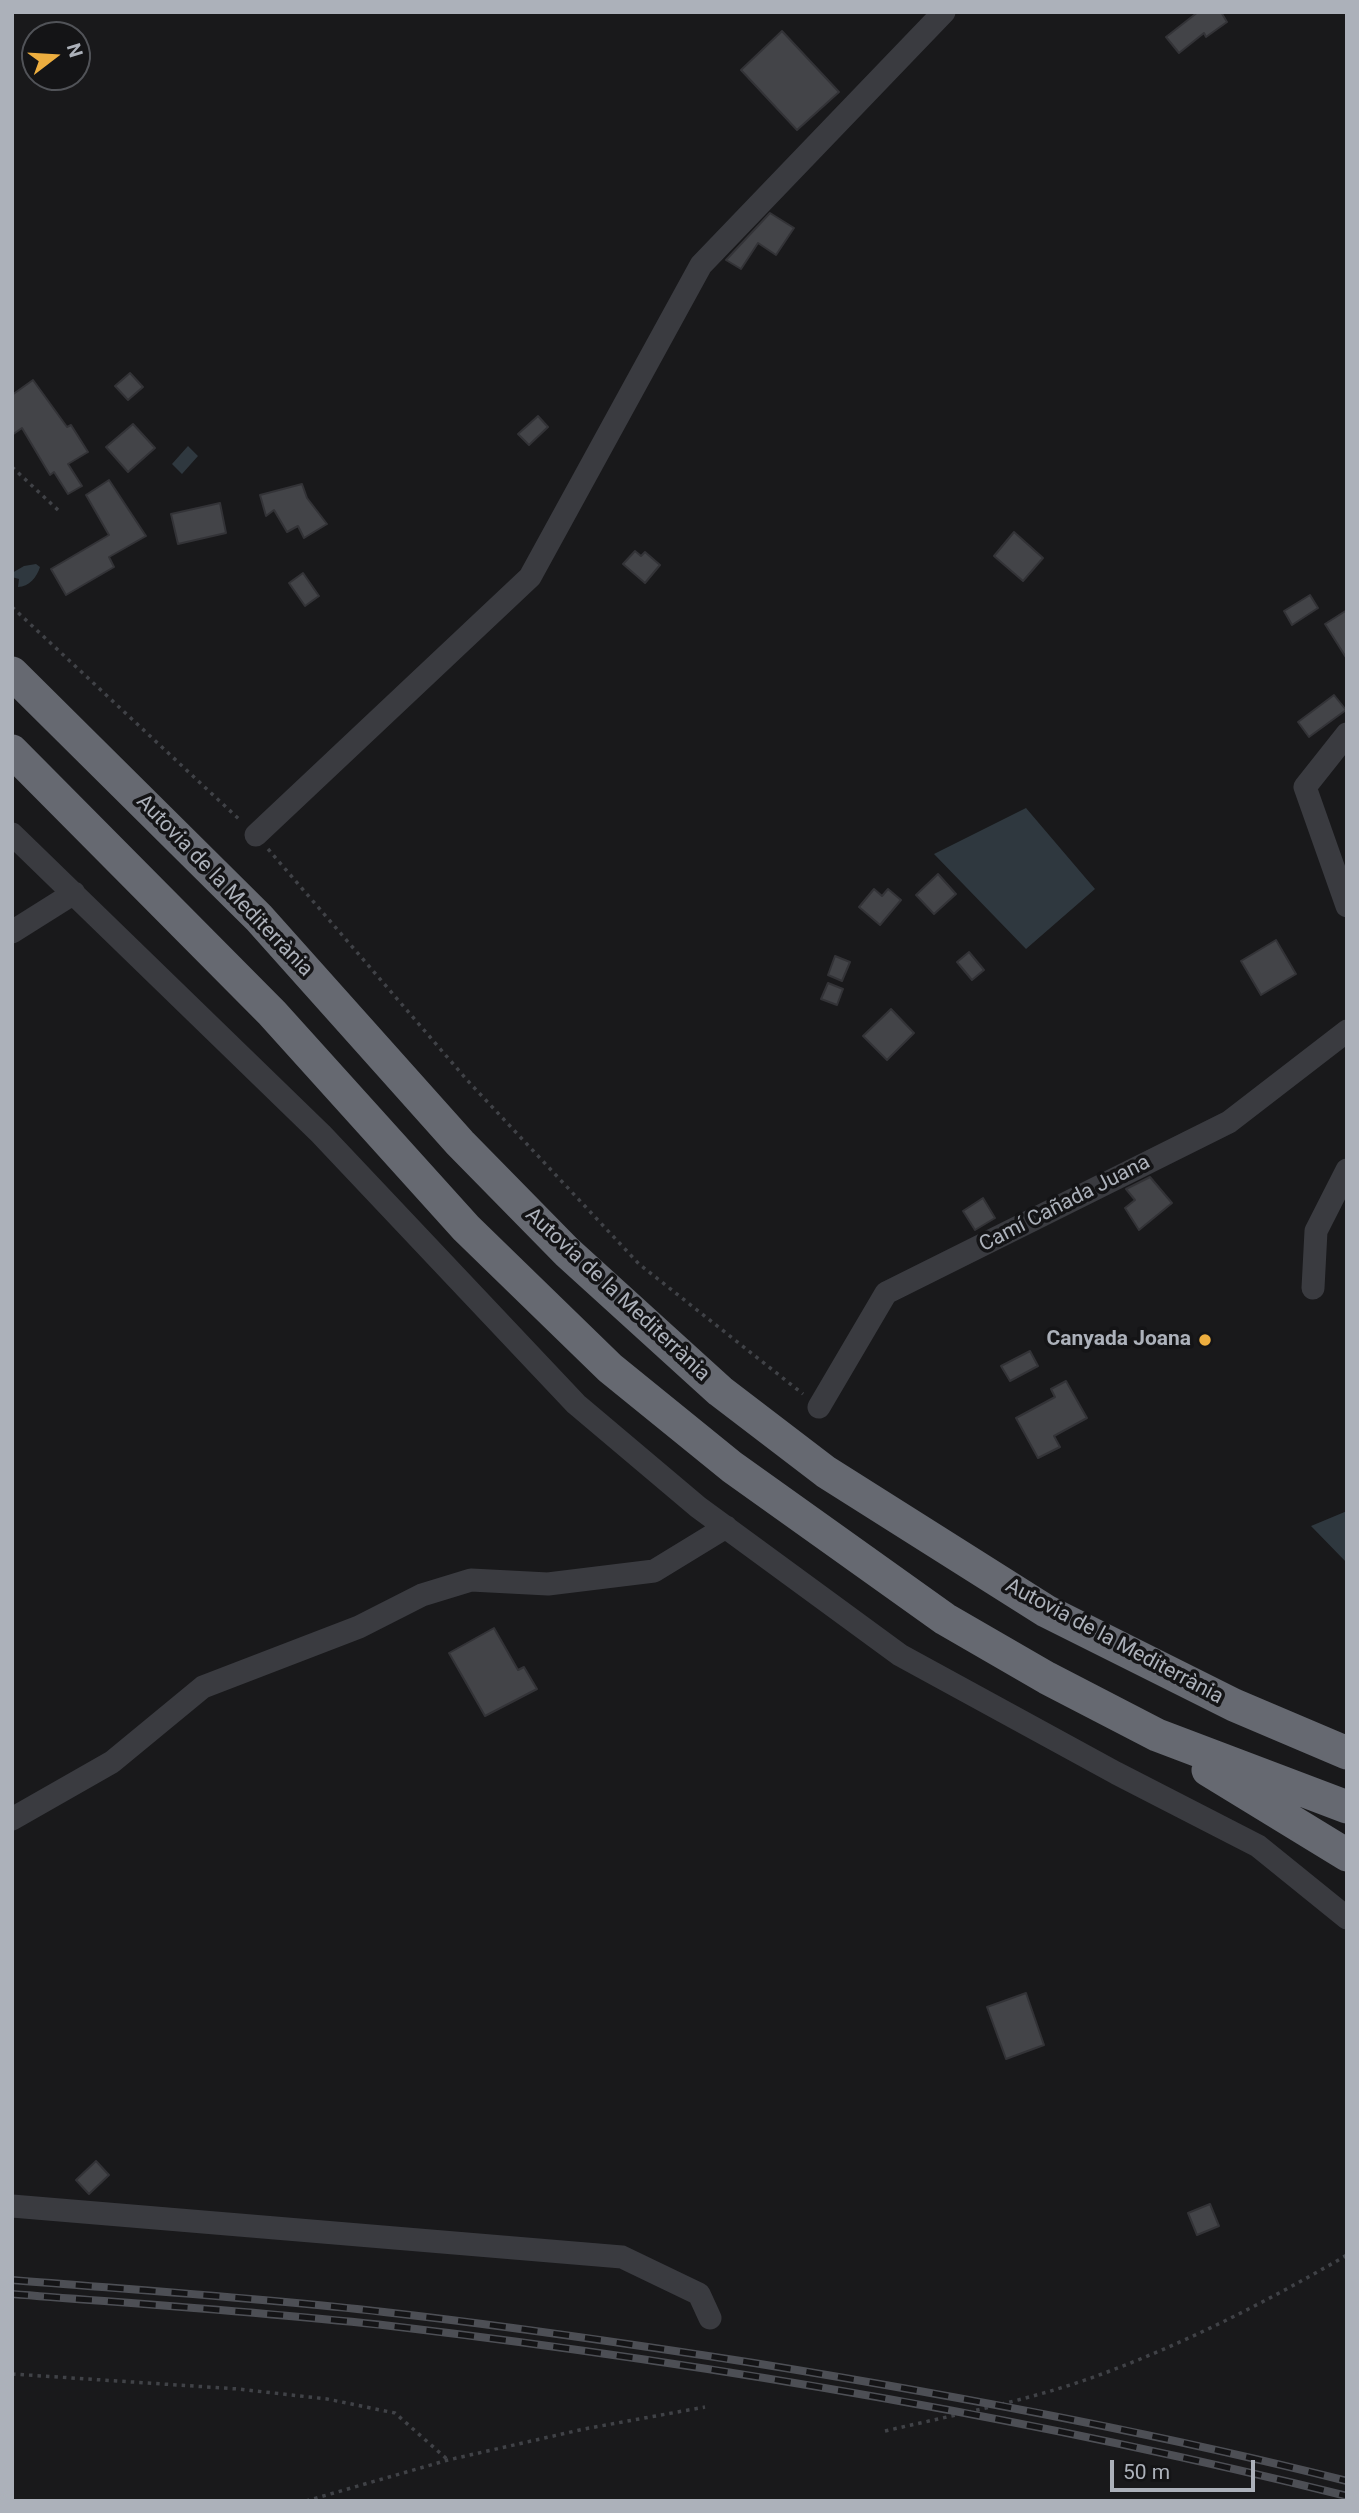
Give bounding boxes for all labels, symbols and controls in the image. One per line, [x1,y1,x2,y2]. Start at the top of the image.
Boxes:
north arrow [21,21,91,91]
text: N [62,41,88,60]
street label: Autovia de la Mediterrània [130,790,318,982]
street label: Camí Cañada Juana [975,1150,1155,1258]
street label: Autovia de la Mediterrània [519,1203,715,1387]
place label: Canyada Joana [1046,1327,1191,1353]
marker: Canyada Joana [1197,1332,1213,1348]
street label: Autovia de la Mediterrània [1001,1574,1227,1710]
scale bar [1114,2446,1259,2490]
text: 50 m [1123,2460,1170,2484]

